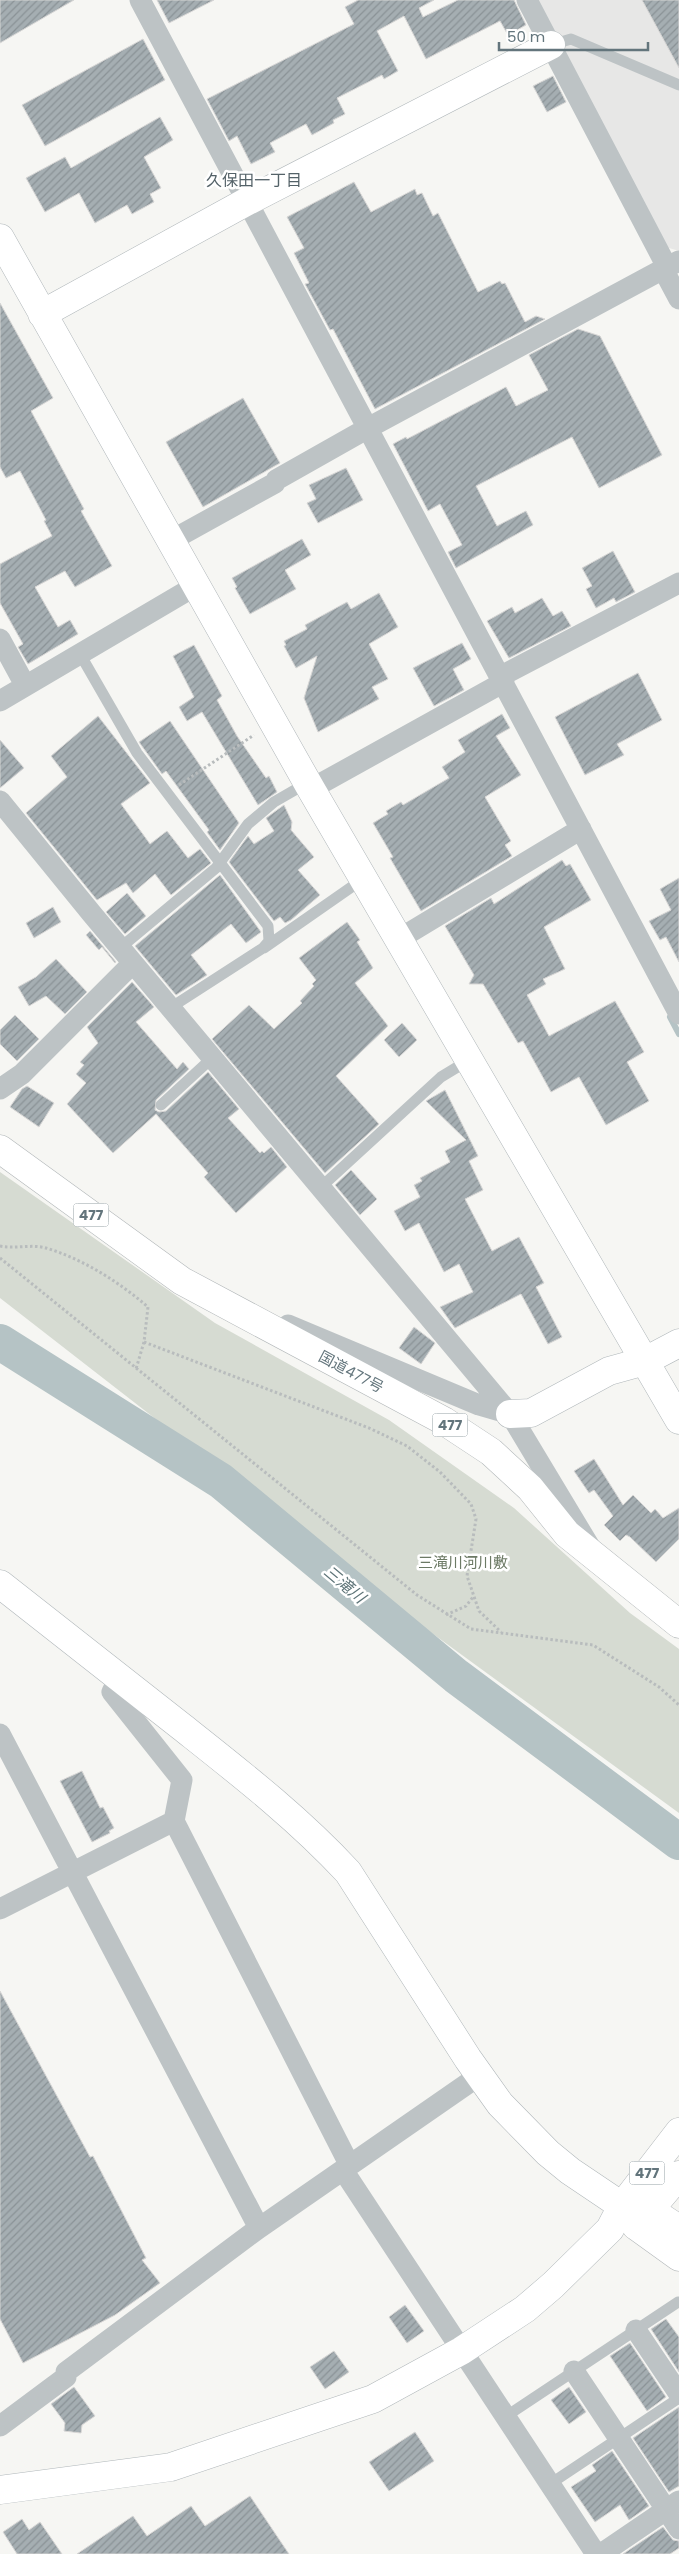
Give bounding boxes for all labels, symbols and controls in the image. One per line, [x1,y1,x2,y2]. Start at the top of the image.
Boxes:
scale bar [499,20,648,52]
text: 50 m [507,26,545,47]
district label: 久保田一丁目 [206,169,302,192]
road number: 477 [74,1204,108,1226]
street label: 国道477号 [315,1346,387,1397]
road number: 477 [432,1414,468,1436]
park label: 三滝川河川敷 [418,1552,508,1573]
water label: 三滝川 [319,1560,372,1610]
road number: 477 [630,2162,664,2184]

